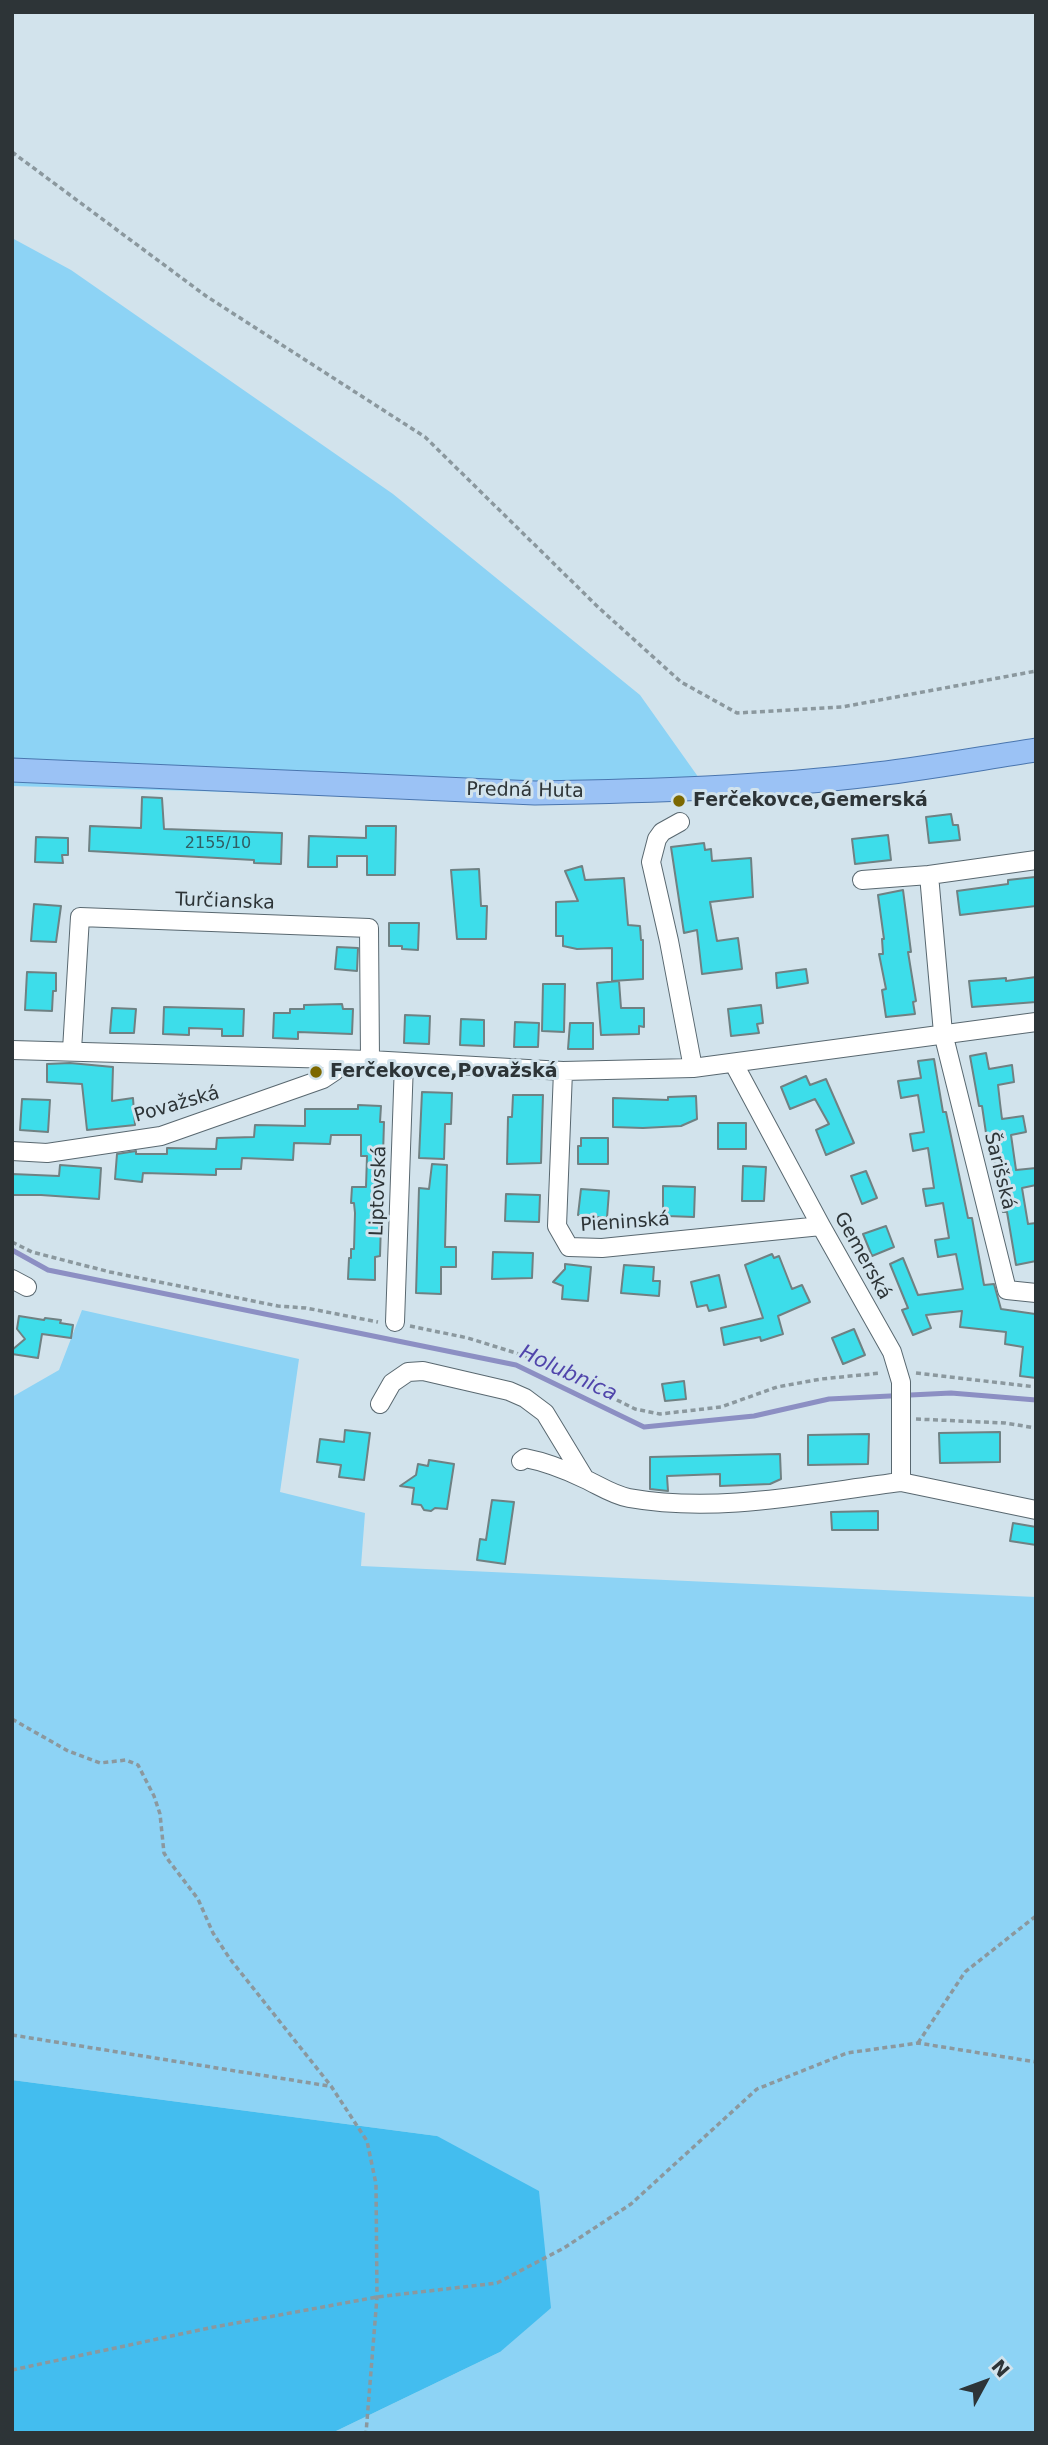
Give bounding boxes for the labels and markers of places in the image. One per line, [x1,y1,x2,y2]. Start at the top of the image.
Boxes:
place label: Ferčekovce,Gemerská [693,790,928,812]
marker: Ferčekovce,Gemerská [671,793,687,809]
place label: Ferčekovce,Považská [330,1061,558,1083]
marker: Ferčekovce,Považská [308,1064,324,1080]

